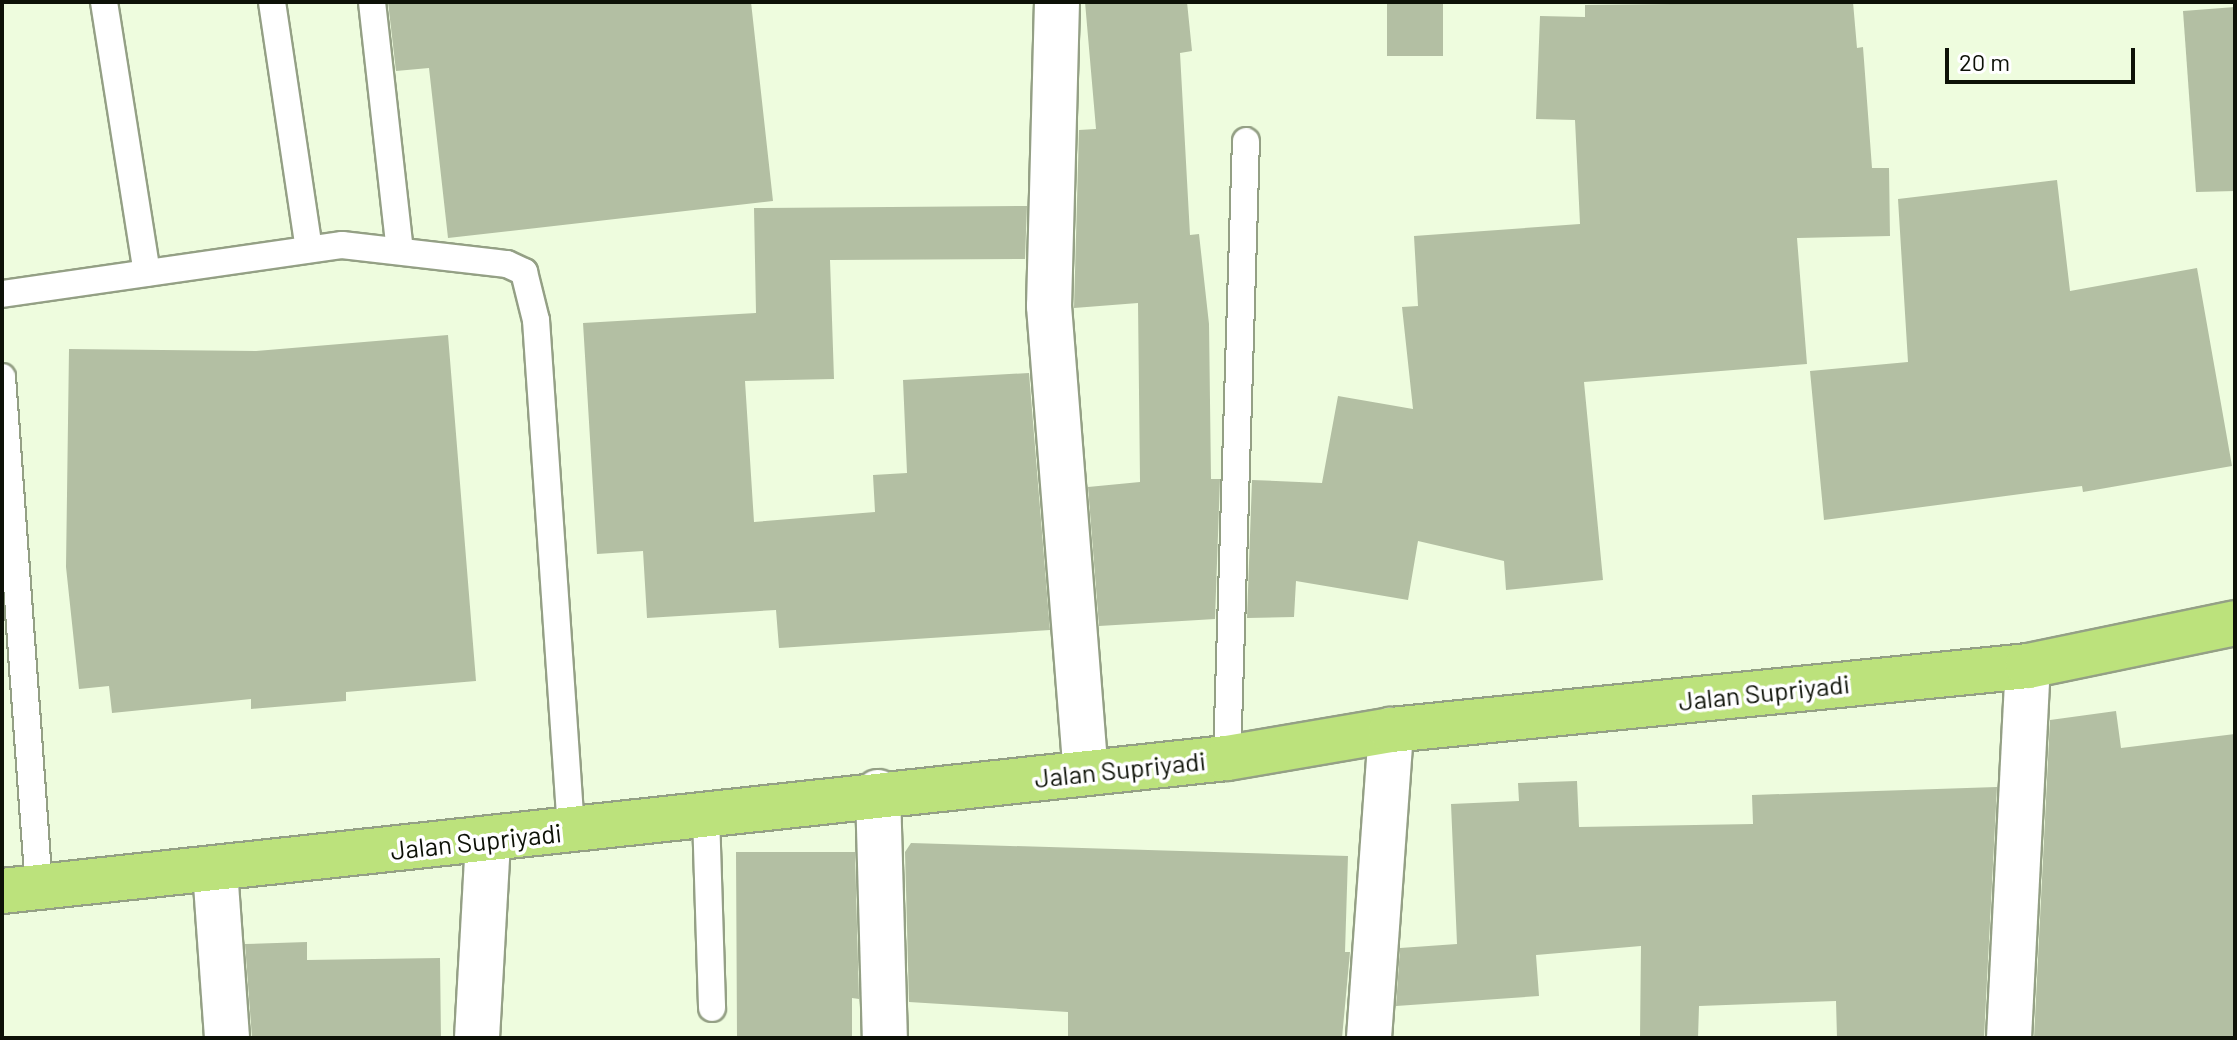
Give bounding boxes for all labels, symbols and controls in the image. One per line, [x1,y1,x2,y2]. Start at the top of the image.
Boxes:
scale bar [1949,32,2139,82]
text: 20 m [1959,47,2010,76]
street label: Jalan Supriyadi [1677,667,1851,717]
street label: Jalan Supriyadi [1033,744,1207,794]
street label: Jalan Supriyadi [389,816,563,866]

